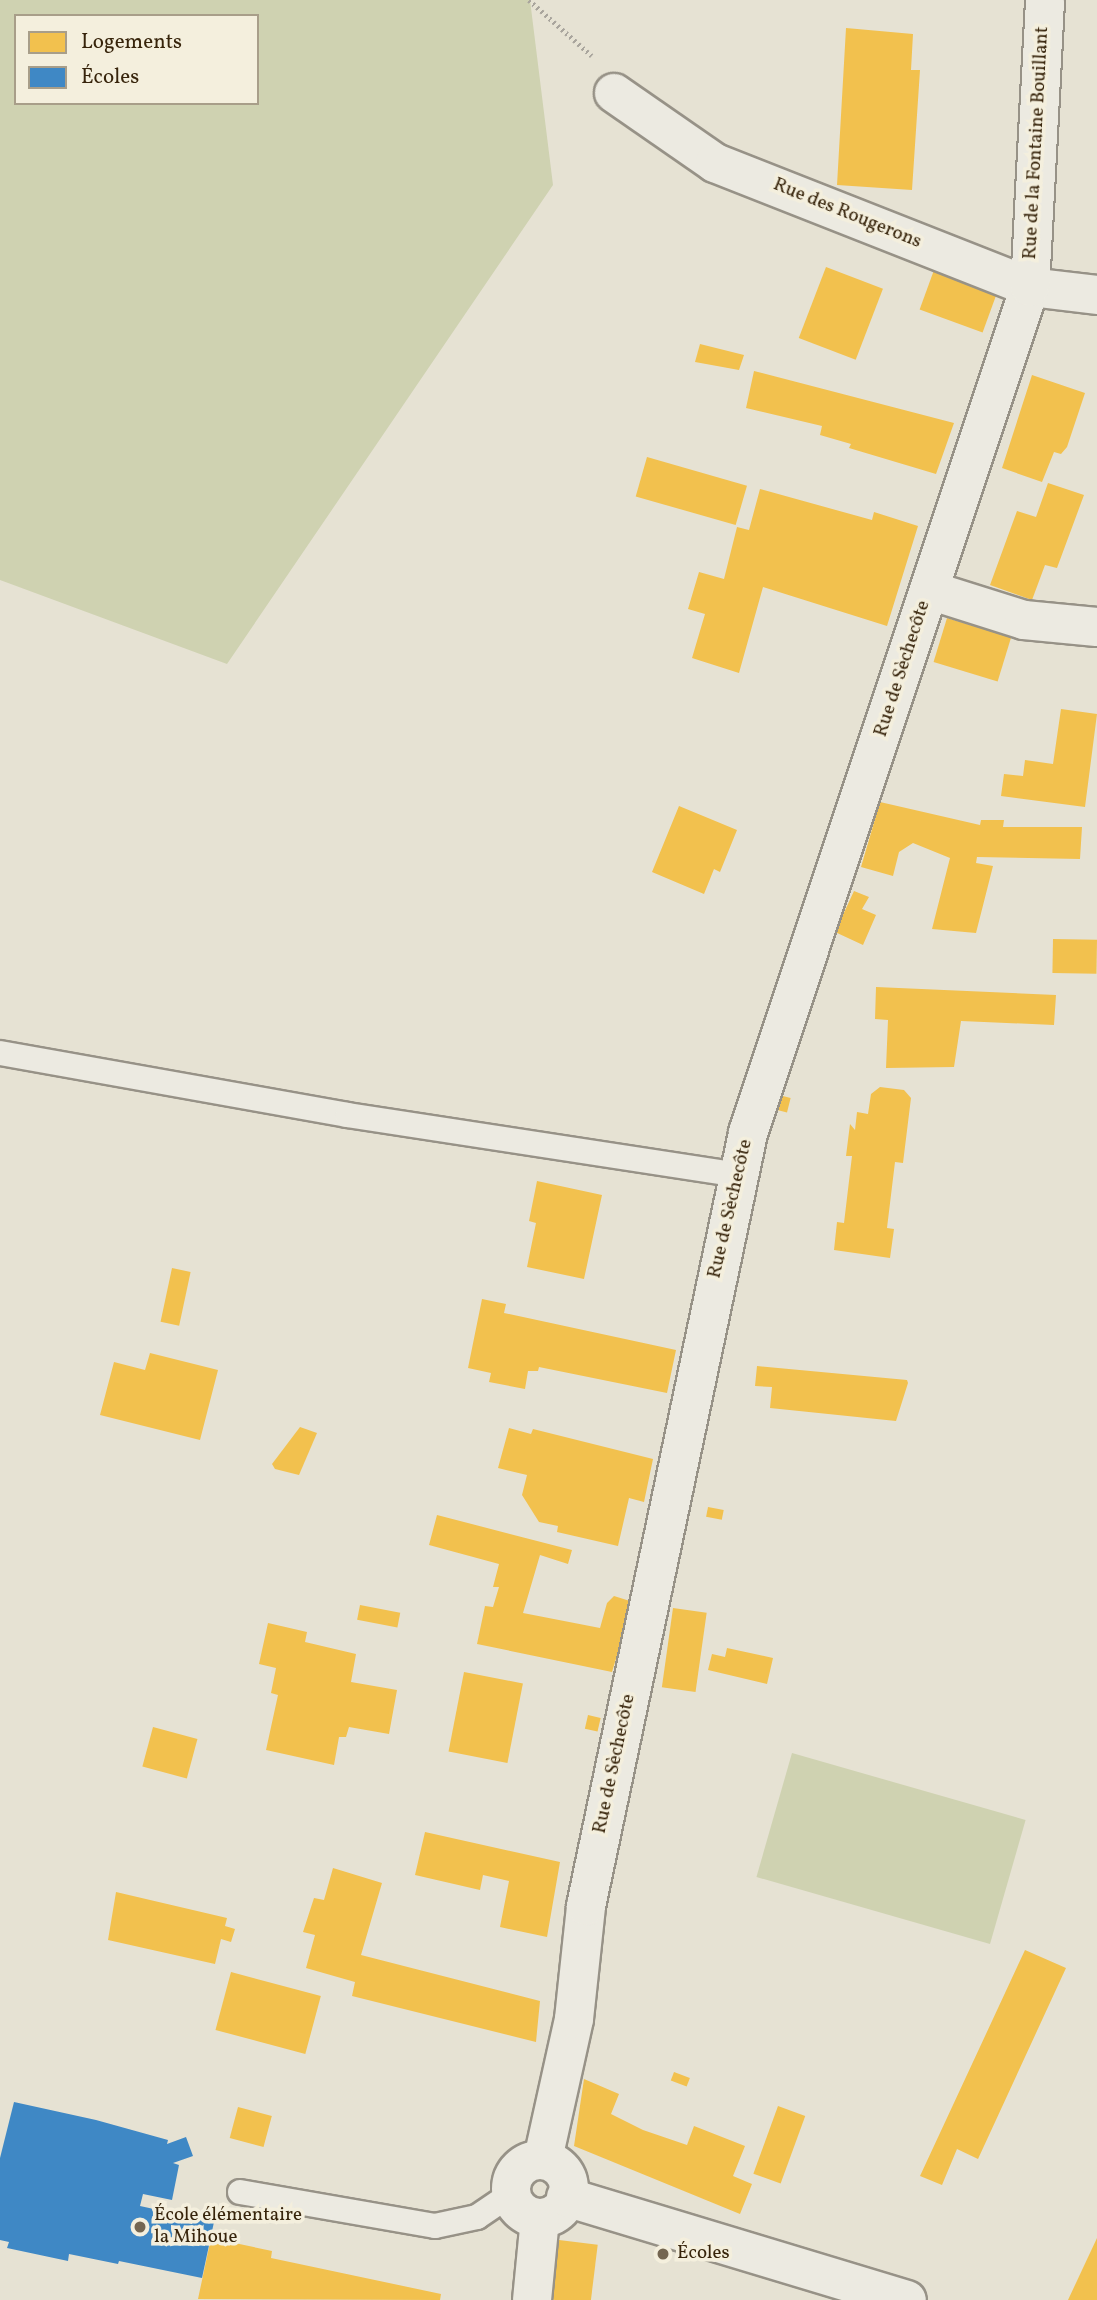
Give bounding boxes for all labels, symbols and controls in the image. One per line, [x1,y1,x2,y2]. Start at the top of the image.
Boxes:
legend [14,14,259,105]
street label: Rue de la Fontaine Bouillant [1020,26,1054,260]
text: Logements [81,28,182,57]
text: Écoles [81,63,139,92]
street label: Rue des Rougerons [770,174,924,254]
street label: Rue de Sèchecôte [870,598,936,740]
street label: Rue de Sèchecôte [704,1137,758,1281]
street label: Rue de Sèchecôte [589,1692,641,1836]
place label: École élémentaire la Mihoue [154,2205,302,2249]
marker: École élémentaire la Mihoue [132,2219,148,2235]
place label: Écoles [677,2243,730,2265]
marker: Écoles [655,2246,671,2262]

